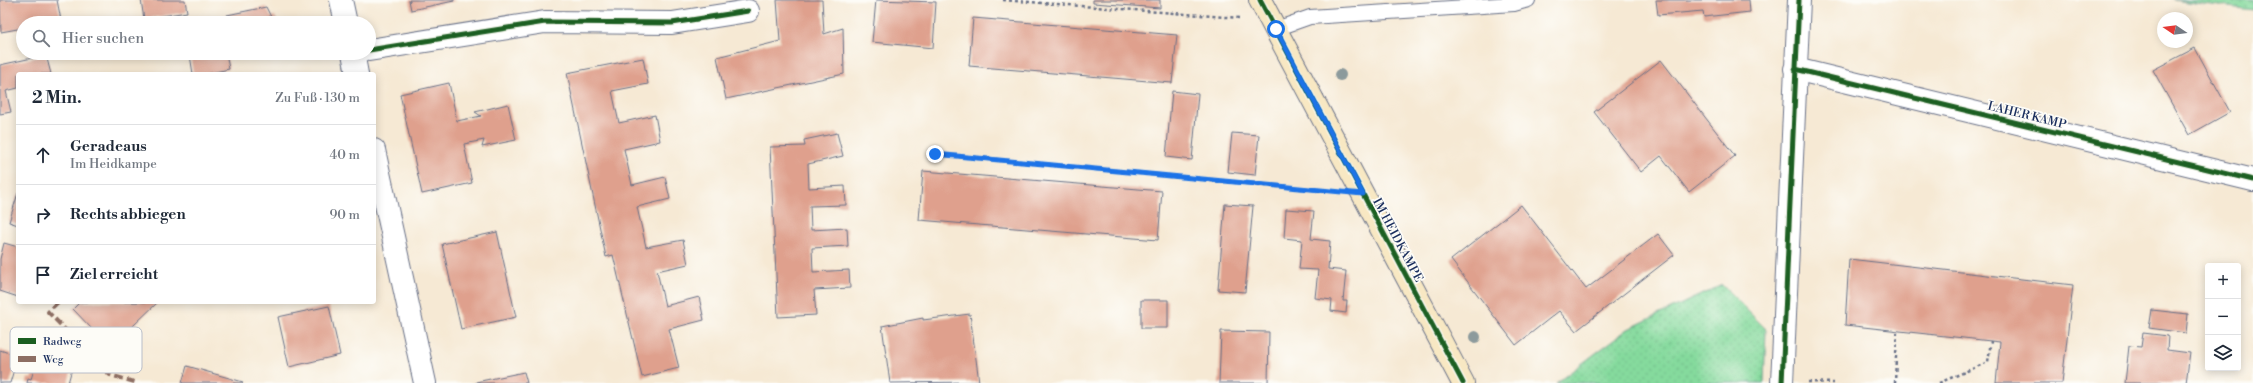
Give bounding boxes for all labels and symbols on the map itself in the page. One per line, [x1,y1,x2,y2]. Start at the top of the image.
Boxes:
north arrow [2157,12,2193,48]
route start [1267,20,1285,38]
street label: LAHER KAMP [1986,98,2068,133]
route end [926,145,944,163]
street label: IM HEIDKAMPE [1369,196,1426,285]
legend [10,327,142,373]
text: Radweg [43,335,82,349]
text: Weg [42,353,64,367]

